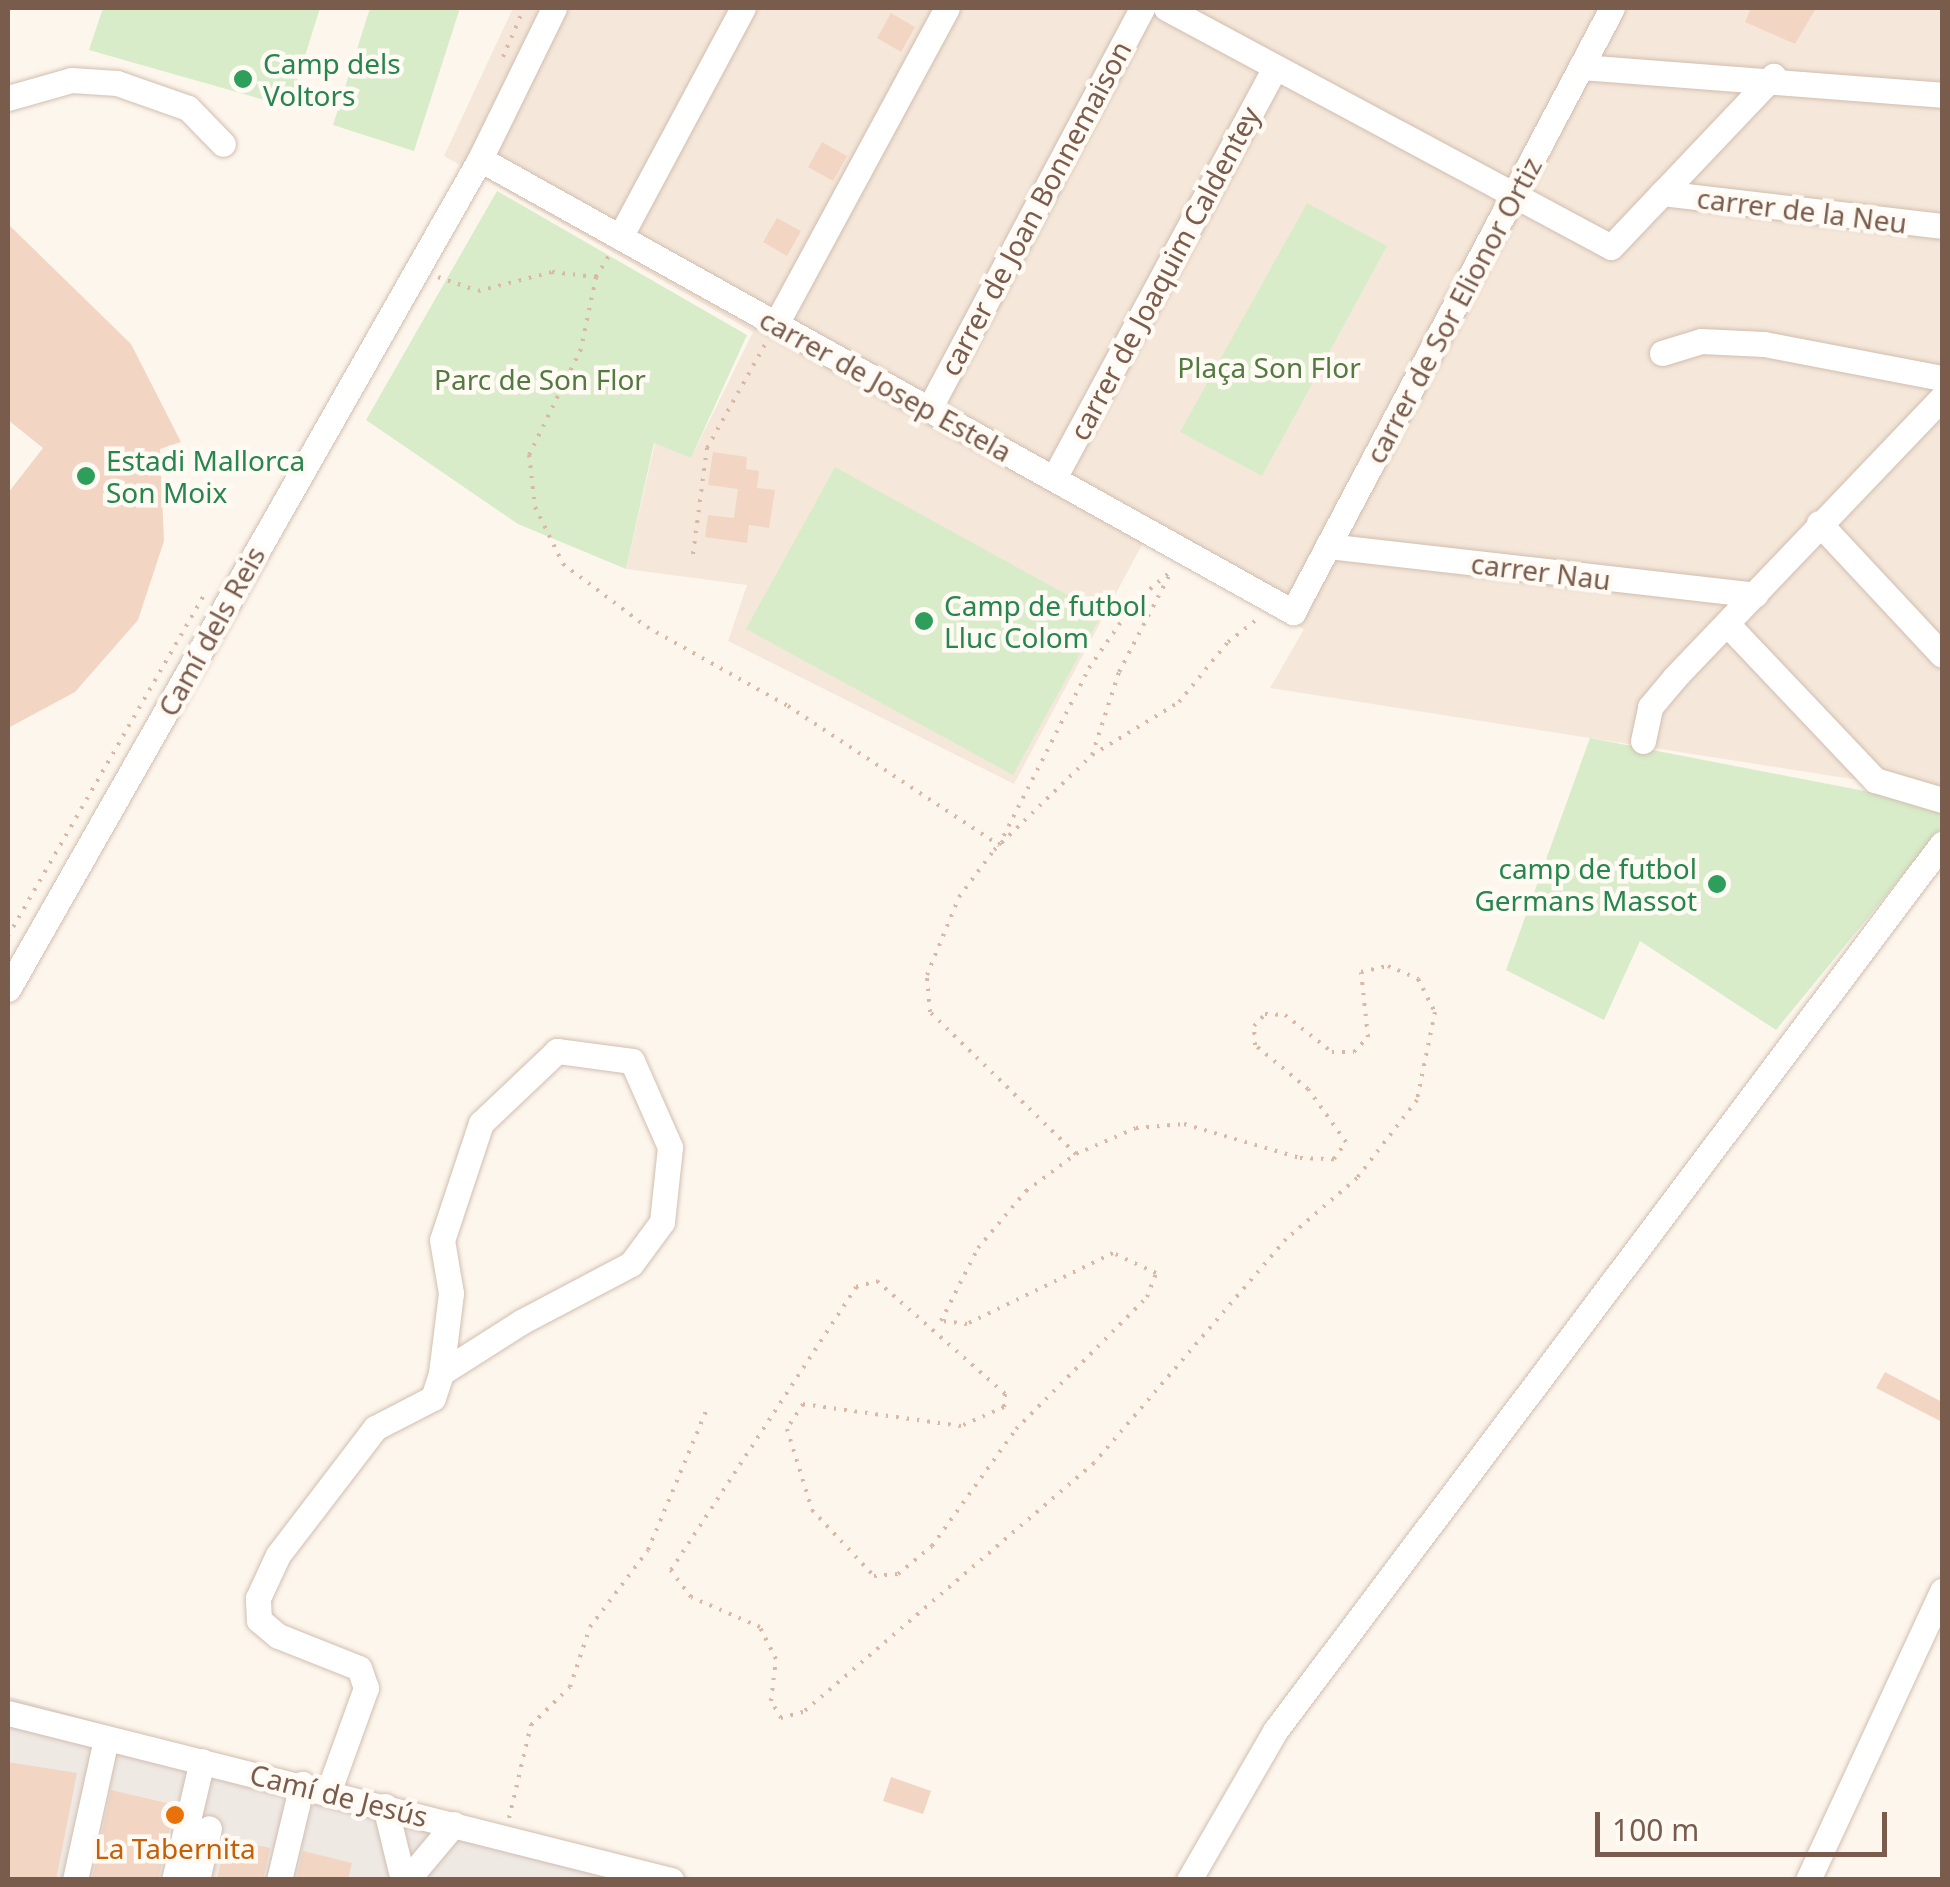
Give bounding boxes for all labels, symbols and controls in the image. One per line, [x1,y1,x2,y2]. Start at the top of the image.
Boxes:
street label: carrer de Joan Bonnemaison [932,35,1138,381]
place label: Camp dels Voltors [263,46,401,112]
marker: Camp dels Voltors [232,68,254,90]
street label: carrer de Joaquim Caldentey [1062,101,1266,445]
street label: carrer de Sor Elionor Ortiz [1358,151,1548,469]
street label: carrer de la Neu [1695,180,1909,240]
street label: carrer de Josep Estela [754,302,1018,468]
park label: Plaça Son Flor [1177,350,1361,384]
park label: Parc de Son Flor [434,362,646,396]
place label: Estadi Mallorca Son Moix [106,443,305,509]
marker: Estadi Mallorca Son Moix [75,465,97,487]
street label: Camí dels Reis [151,540,271,722]
street label: carrer Nau [1469,546,1613,596]
place label: Camp de futbol Lluc Colom [944,588,1147,654]
marker: Camp de futbol Lluc Colom [913,610,935,632]
place label: camp de futbol Germans Massot [1474,851,1697,917]
marker: camp de futbol Germans Massot [1706,873,1728,895]
street label: Camí de Jesús [247,1757,431,1833]
scale bar [1600,1792,1892,1854]
marker: La Tabernita [164,1804,186,1826]
text: 100 m [1612,1809,1699,1850]
place label: La Tabernita [94,1831,256,1865]

